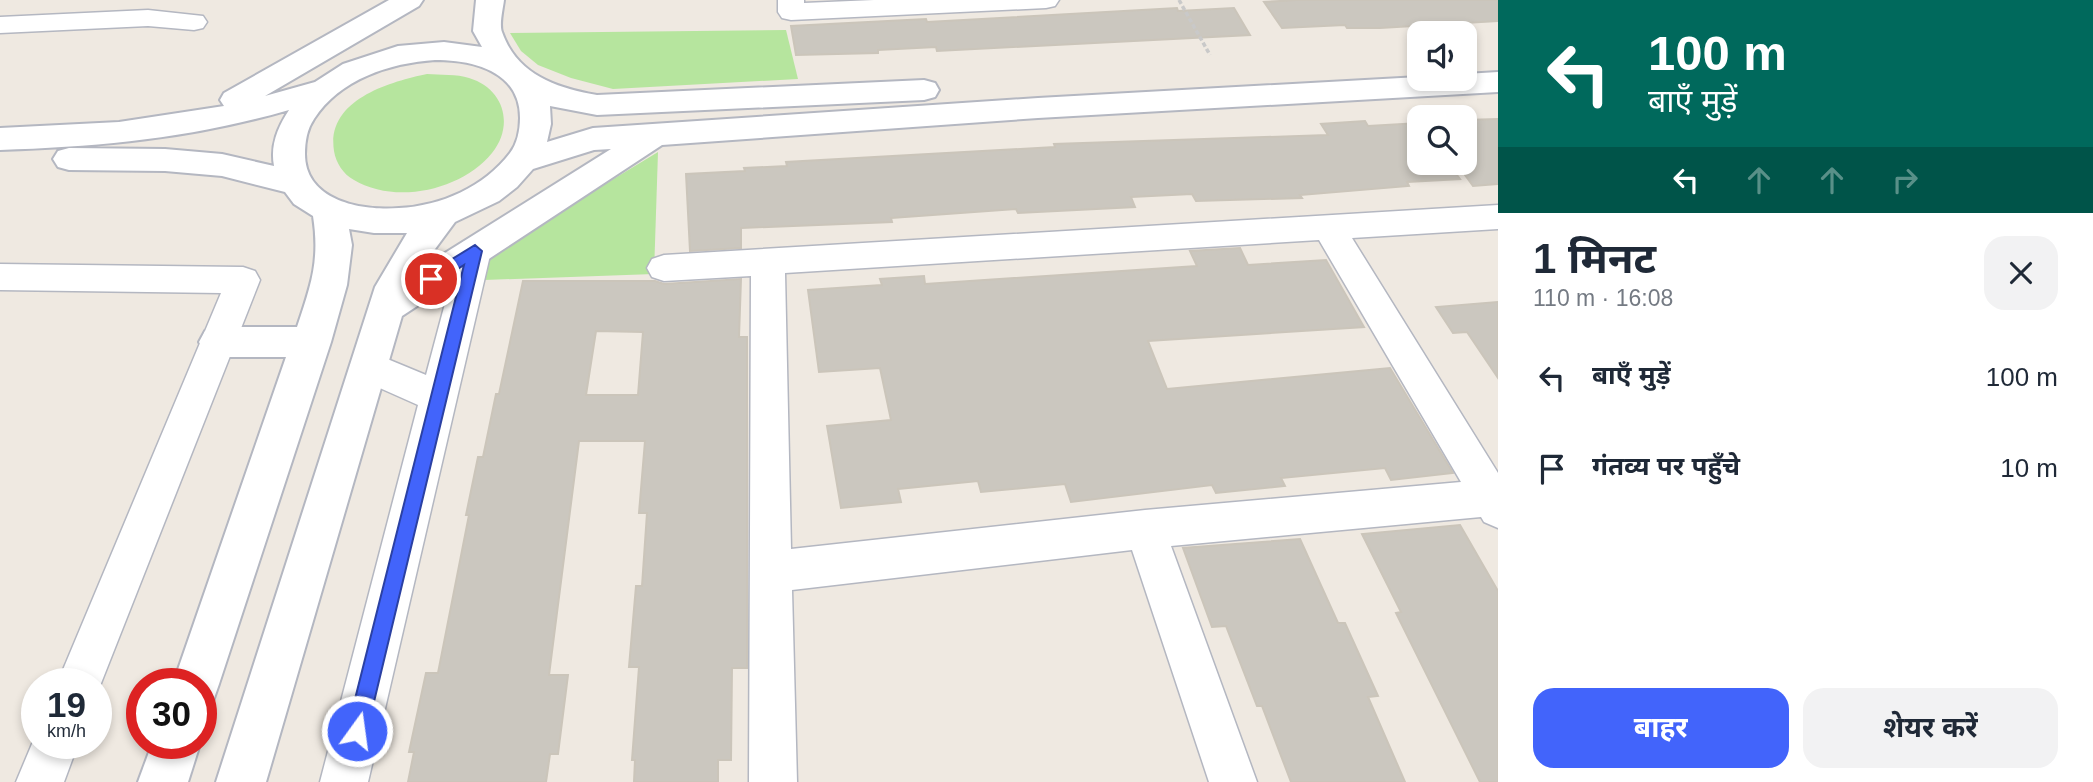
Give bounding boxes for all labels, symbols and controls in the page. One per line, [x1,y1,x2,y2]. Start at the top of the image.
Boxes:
map controls [1407,21,1477,175]
button: sound [1407,21,1477,91]
text: 100 m [1648,26,1787,80]
icon: left [1533,28,1624,119]
text: बाएँ मुड़ें [1648,83,1737,119]
button: search [1407,105,1477,175]
icon: left [1667,161,1705,199]
icon: ahead [1740,161,1778,199]
icon: ahead [1813,161,1851,199]
icon: right [1886,161,1924,199]
text: 1 मिनट [1533,235,1656,282]
button: close [1984,236,2058,310]
pin [401,249,461,309]
icon: arrive [412,260,450,298]
text: 110 m · 16:08 [1533,285,1673,311]
icon: left [1533,359,1571,397]
text: बाएँ मुड़ें [1592,360,1671,390]
text: 100 m [1986,362,2058,392]
icon: arrive [1533,450,1571,488]
text: गंतव्य पर पहुँचे [1592,451,1740,481]
text: 10 m [2000,453,2058,483]
speed limit sign: 30 [126,668,217,759]
text: 19 [47,685,86,724]
button: बाहर [1533,688,1789,768]
button: शेयर करें [1803,688,2058,768]
position arrow [320,694,394,768]
text: km/h [47,721,86,741]

